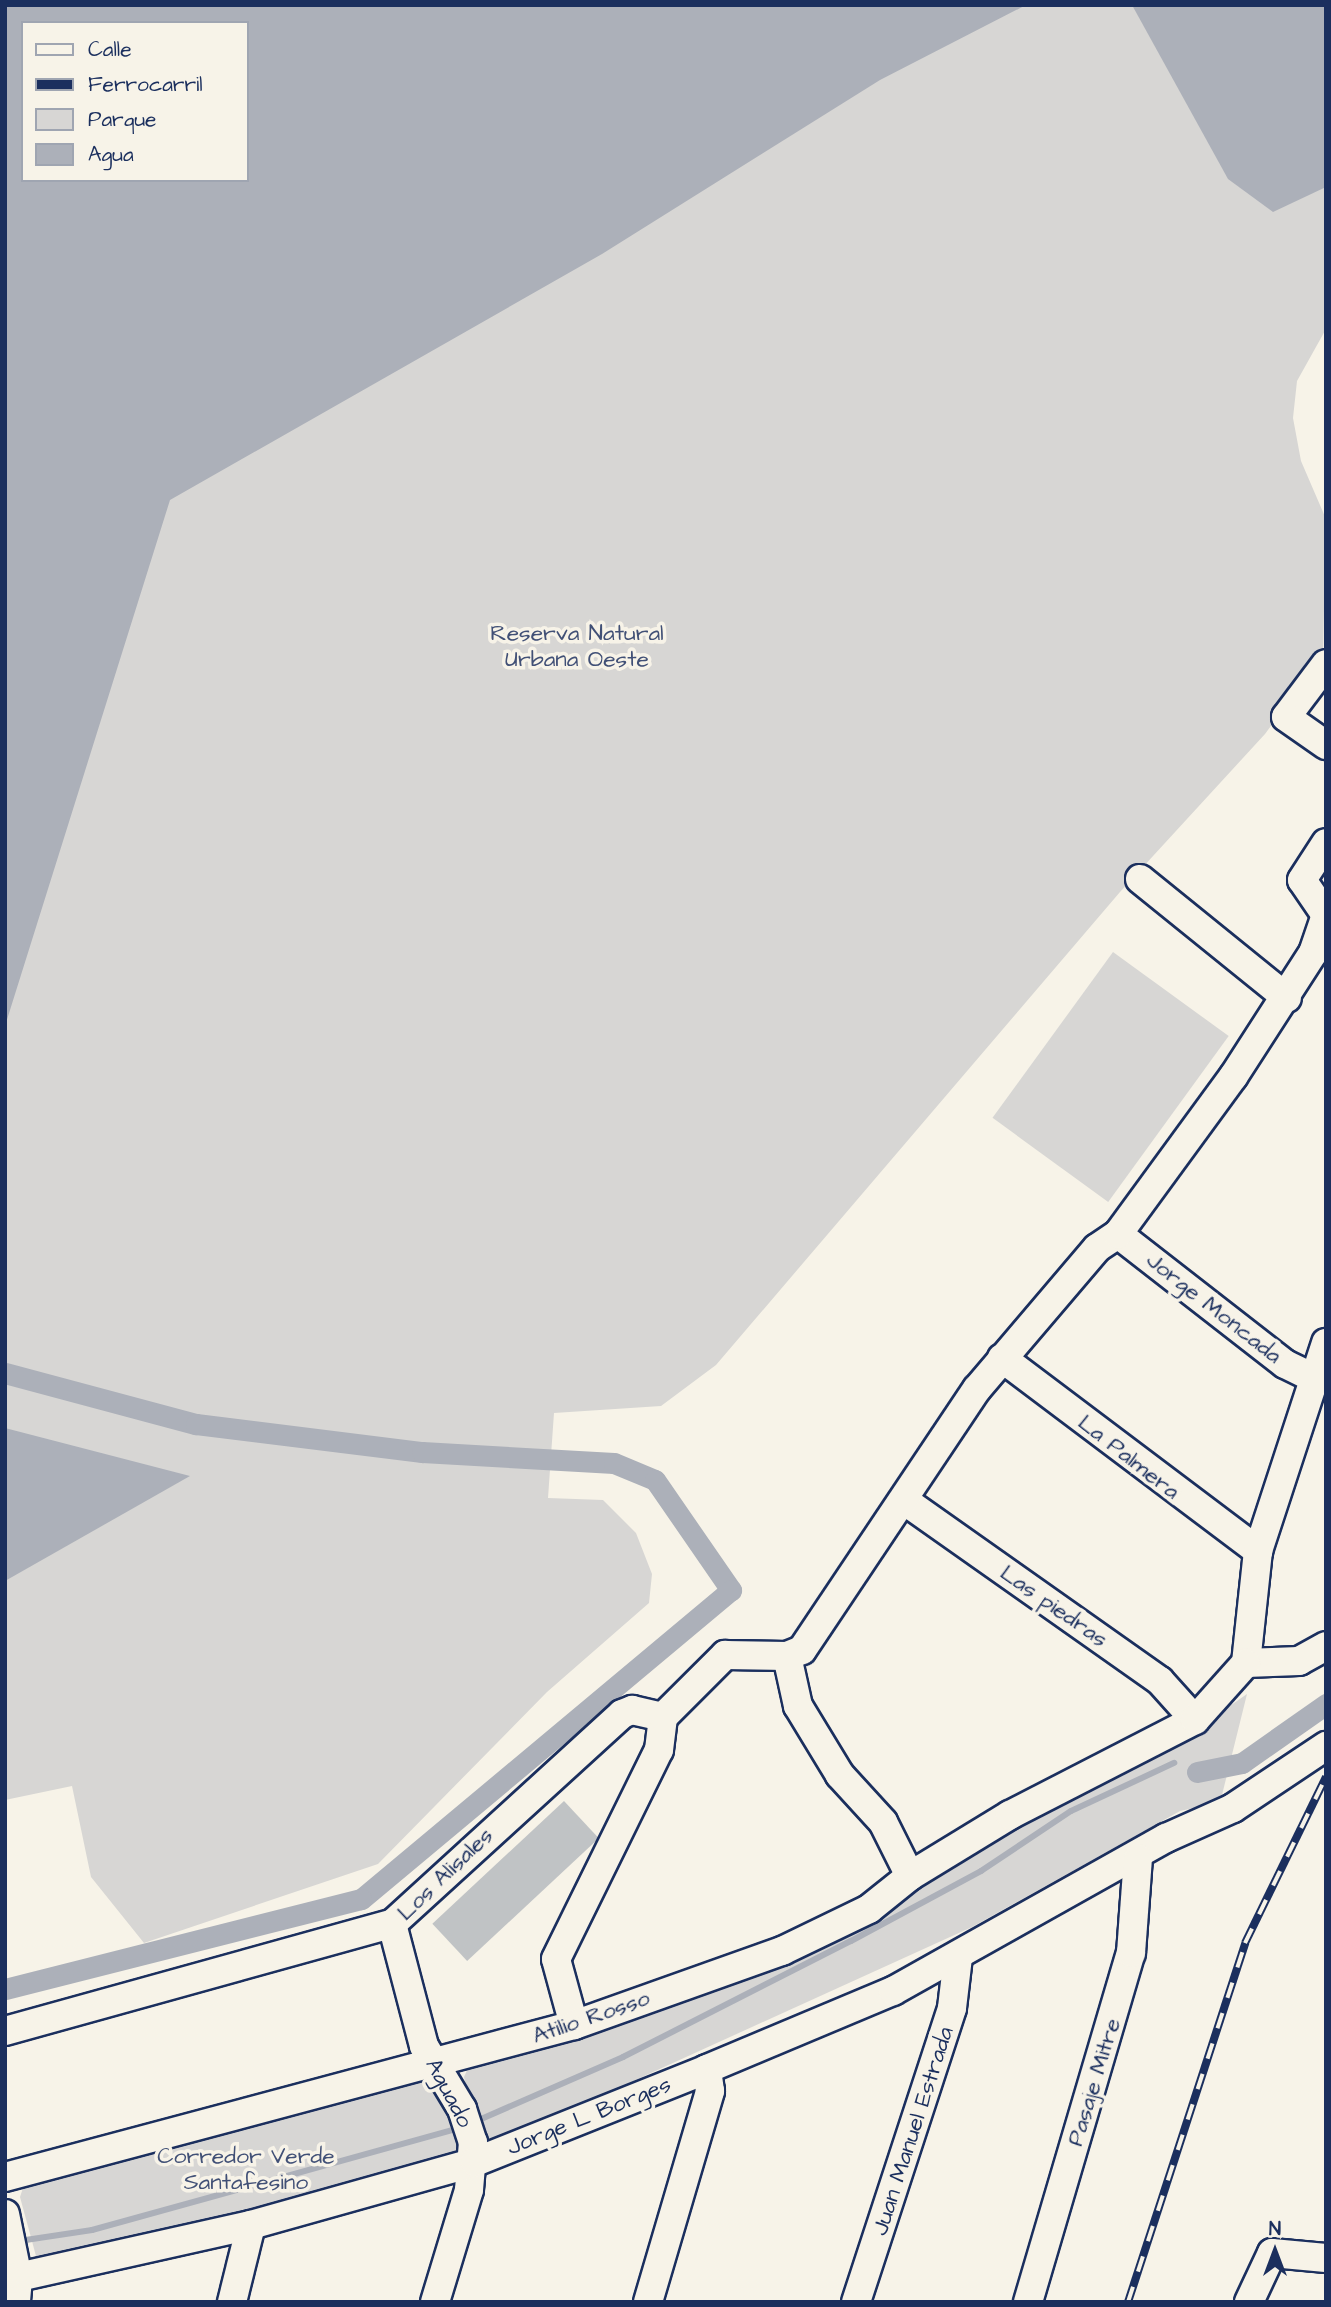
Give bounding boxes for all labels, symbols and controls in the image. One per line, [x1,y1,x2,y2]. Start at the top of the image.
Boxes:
legend [21,21,248,182]
text: Calle [88,35,132,64]
text: Ferrocarril [88,70,203,99]
text: Parque [88,105,156,134]
text: Agua [88,140,134,169]
park label: Reserva Natural Urbana Oeste [490,619,664,673]
street label: Jorge Moncada [1141,1246,1287,1370]
street label: La Palmera [1073,1409,1185,1505]
street label: Las piedras [995,1559,1113,1653]
street label: Los Alisales [391,1822,499,1926]
street label: Atilio Rosso [529,1984,653,2050]
street label: Pasaje Mitre [1061,2015,1127,2149]
street label: Juan Manuel Estrada [866,2023,960,2239]
street label: Aguado [419,2054,479,2132]
street label: Jorge L Borges [503,2071,675,2161]
park label: Corredor Verde Santafesino [157,2142,335,2196]
north arrow [1240,2216,1310,2286]
text: N [1269,2216,1281,2243]

